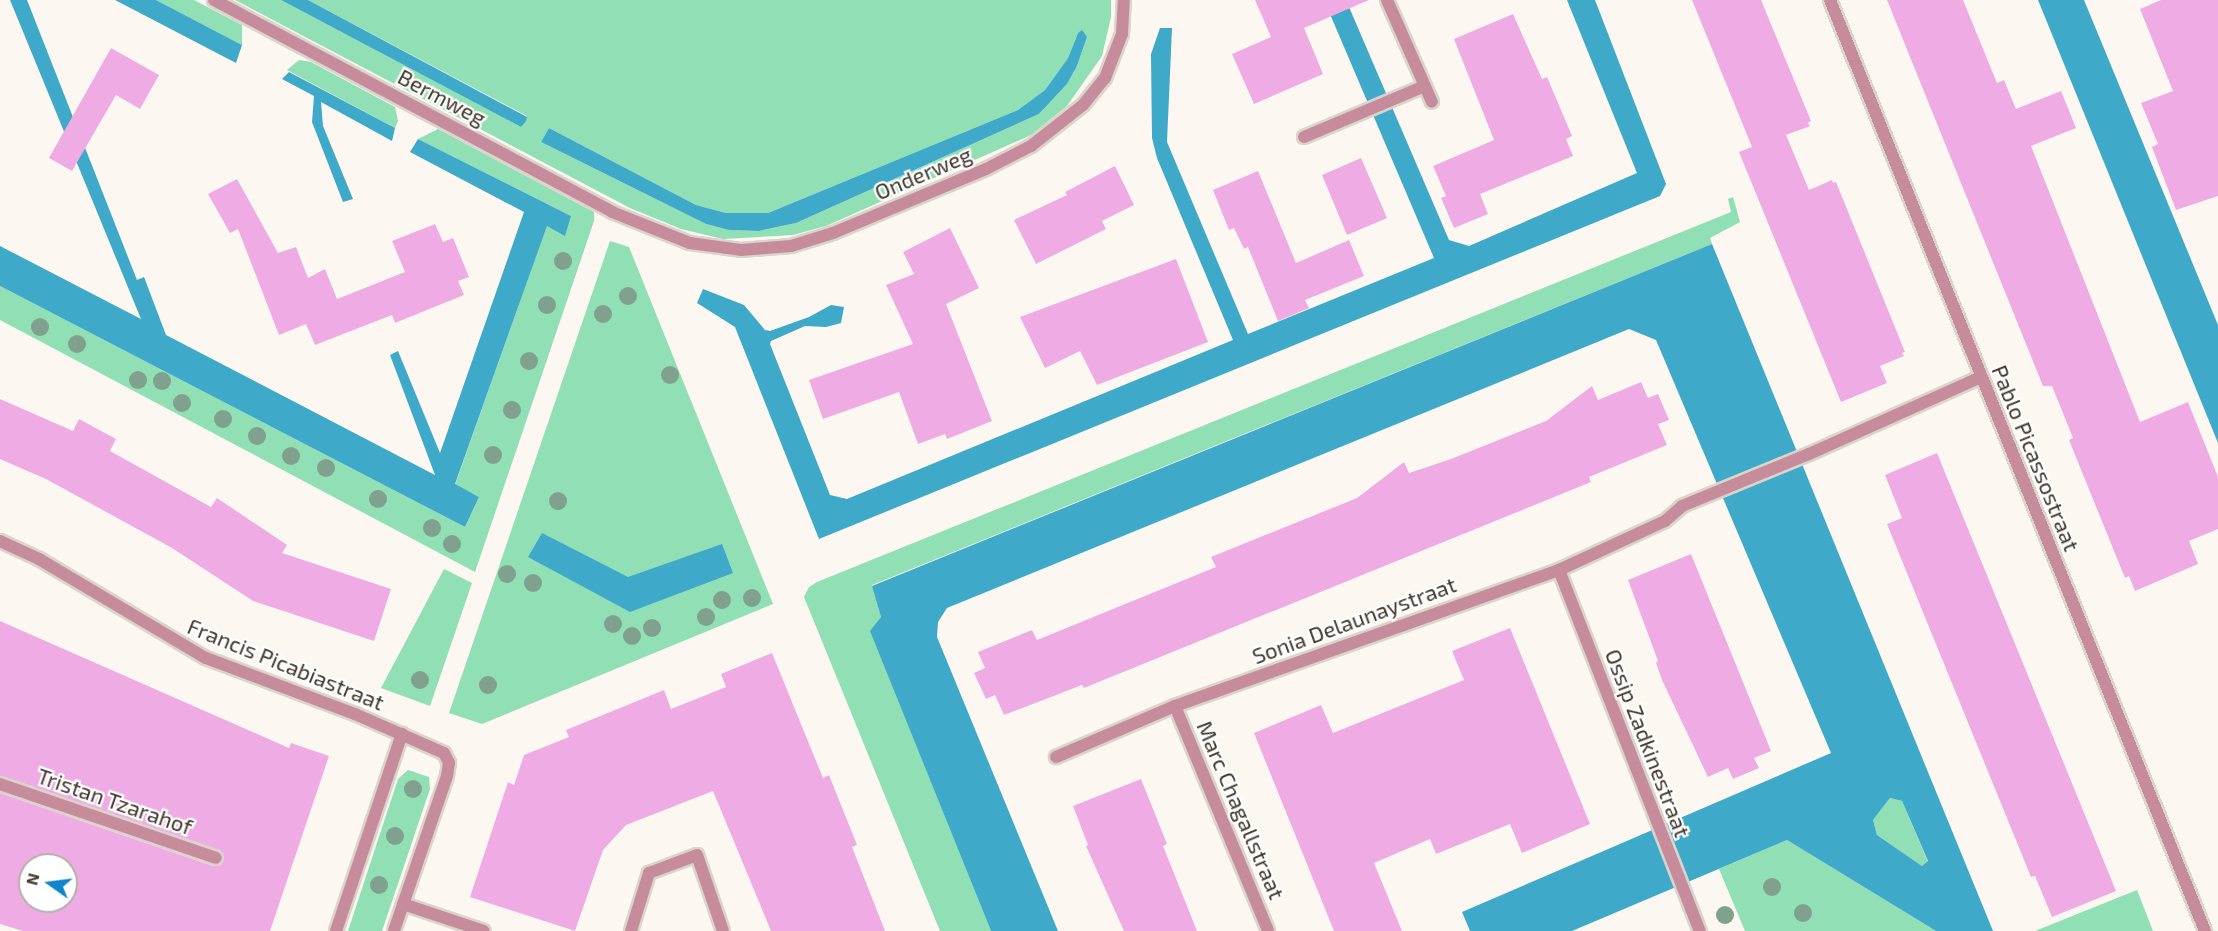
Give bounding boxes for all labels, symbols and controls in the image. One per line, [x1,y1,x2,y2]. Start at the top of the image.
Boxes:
street label: Bermweg [394,63,490,131]
street label: Onderweg [870,141,976,205]
street label: Pablo Picassostraat [1987,361,2085,555]
street label: Sonia Delaunaystraat [1248,571,1460,669]
street label: Francis Picabiastraat [184,612,388,716]
street label: Ossip Zadkinestraat [1600,645,1696,841]
street label: Marc Chagallstraat [1191,717,1291,903]
street label: Tristan Tzarahof [34,762,196,840]
north arrow [18,853,78,913]
text: N [21,871,43,887]

